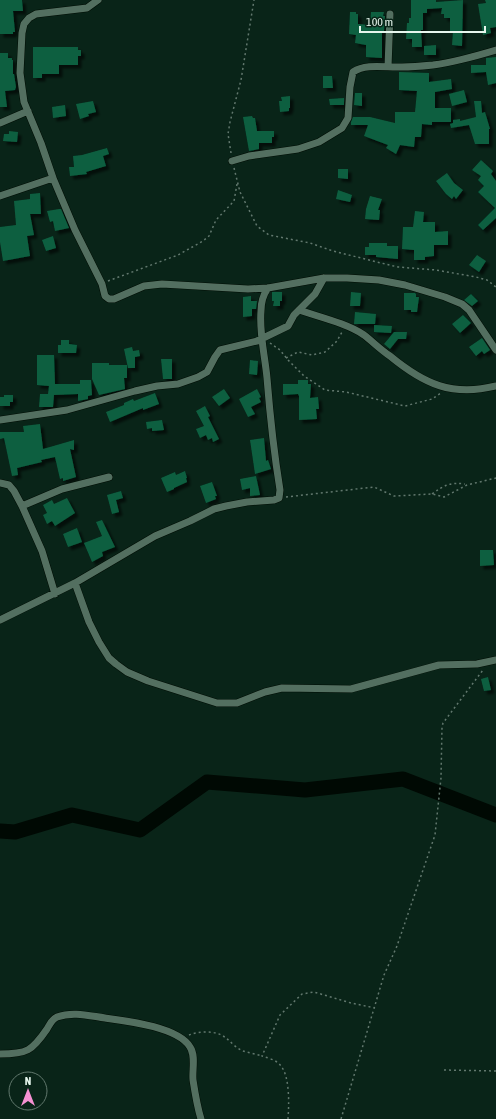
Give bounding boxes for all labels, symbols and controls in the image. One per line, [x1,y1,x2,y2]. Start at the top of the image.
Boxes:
scale bar [360,8,485,34]
text: 100 m [366,15,393,29]
north arrow [8,1071,48,1111]
text: N [25,1075,31,1087]

